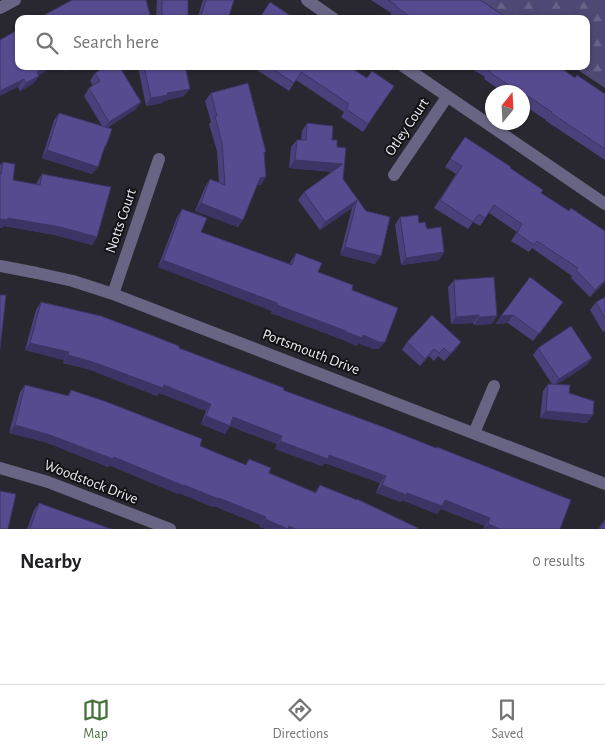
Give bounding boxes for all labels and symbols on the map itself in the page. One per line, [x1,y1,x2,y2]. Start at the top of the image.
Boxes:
north arrow [485,85,530,130]
street label: Otley Court [382,95,432,158]
street label: Notts Court [103,187,139,255]
street label: Portsmouth Drive [260,327,362,377]
street label: Woodstock Drive [42,457,140,507]

